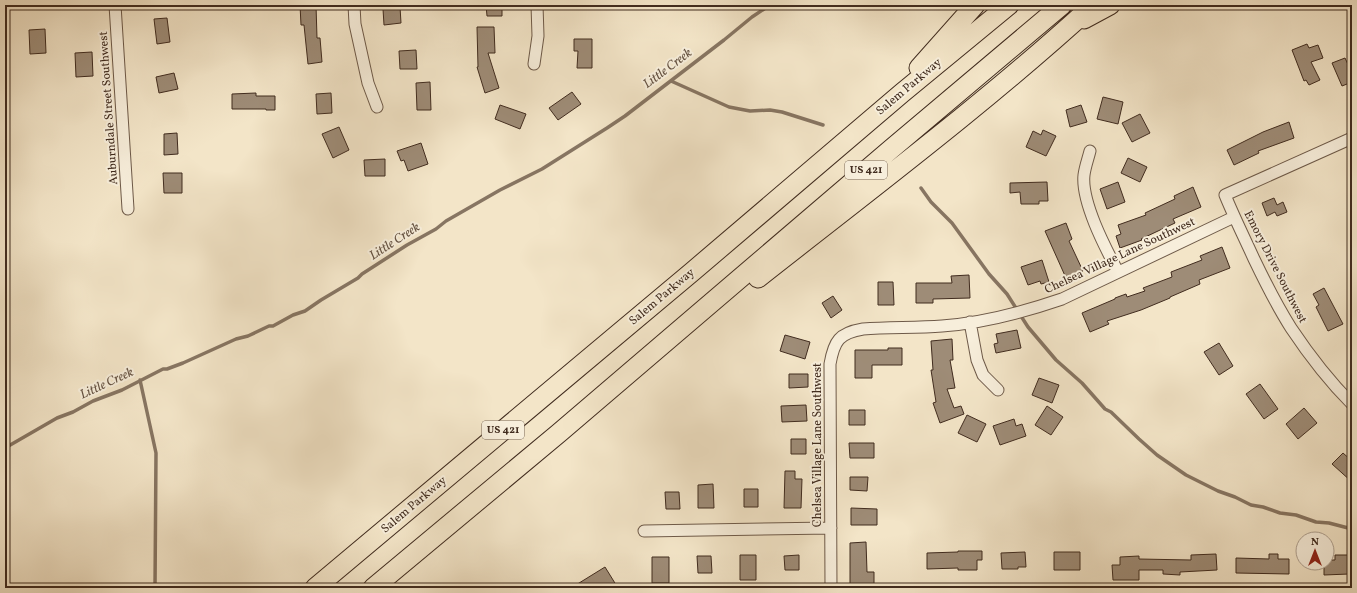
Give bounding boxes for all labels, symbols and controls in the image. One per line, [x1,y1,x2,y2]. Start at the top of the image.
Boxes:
street label: Auburndale Street Southwest [96,31,122,185]
water label: Little Creek [640,45,696,93]
street label: Salem Parkway [873,55,945,119]
road number: US 421 [845,161,887,179]
street label: Emory Drive Southwest [1240,208,1310,326]
street label: Chelsea Village Lane Southwest [1042,214,1198,298]
water label: Little Creek [366,219,424,265]
street label: Salem Parkway [626,265,698,329]
street label: Chelsea Village Lane Southwest [810,363,826,527]
water label: Little Creek [77,364,137,404]
road number: US 421 [482,421,524,439]
street label: Salem Parkway [378,473,450,537]
north arrow [1295,531,1335,571]
text: N [1311,535,1319,550]

